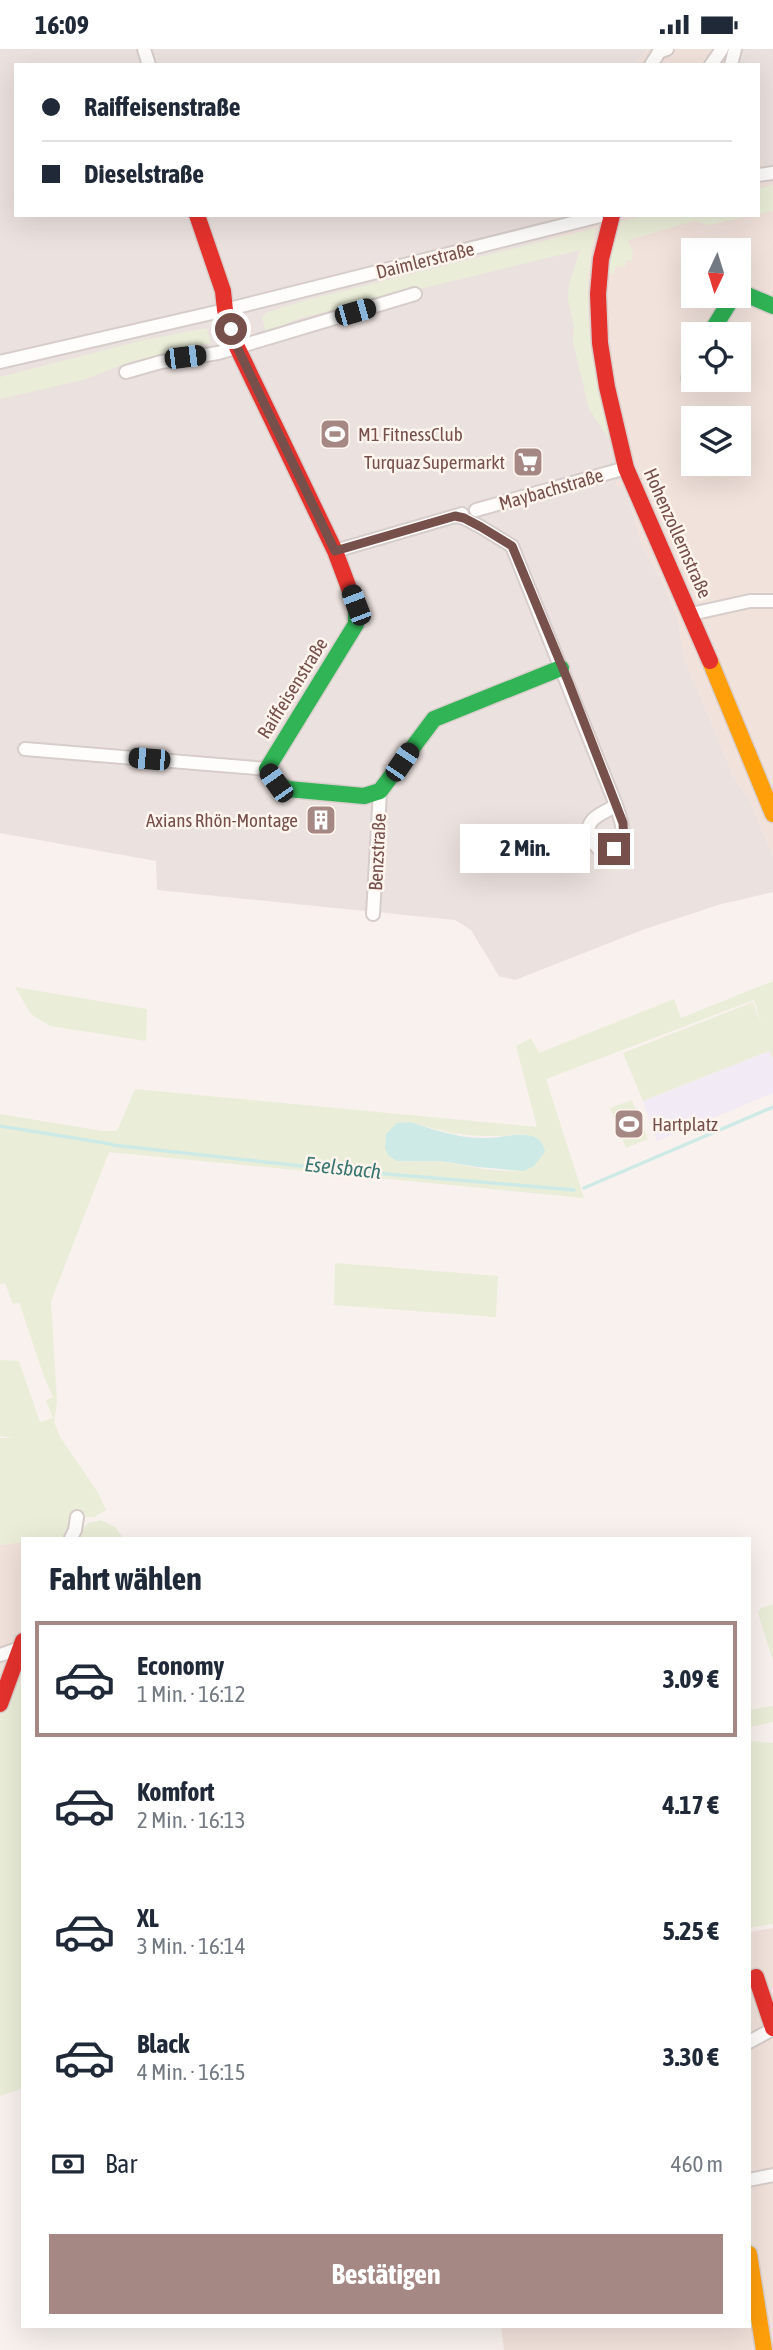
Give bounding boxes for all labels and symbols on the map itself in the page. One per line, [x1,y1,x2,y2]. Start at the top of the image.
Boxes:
street label: Daimlerstraße [374,237,476,283]
north arrow [681,238,751,308]
car [332,296,379,328]
route start [215,313,247,345]
car [163,344,208,370]
sports icon: M1 FitnessClub [318,417,352,451]
place label: M1 FitnessClub [358,423,463,445]
supermarket icon: Turquaz Supermarkt [511,445,545,479]
place label: Turquaz Supermarkt [364,451,505,473]
street label: Maybachstraße [496,464,606,514]
street label: Hohenzollernstraße [640,465,716,601]
car [339,582,374,628]
street label: Raiffeisenstraße [252,634,332,742]
car [382,739,423,785]
car [128,747,171,771]
car [256,760,297,806]
building icon: Axians Rhön-Montage [304,803,338,837]
place label: Axians Rhön-Montage [146,809,298,831]
street label: Benzstraße [364,813,390,891]
callout: 2 Min. [460,825,590,873]
route end [598,833,630,865]
sports icon: Hartplatz [612,1107,646,1141]
place label: Hartplatz [652,1113,718,1135]
water label: Eselsbach [304,1151,382,1183]

